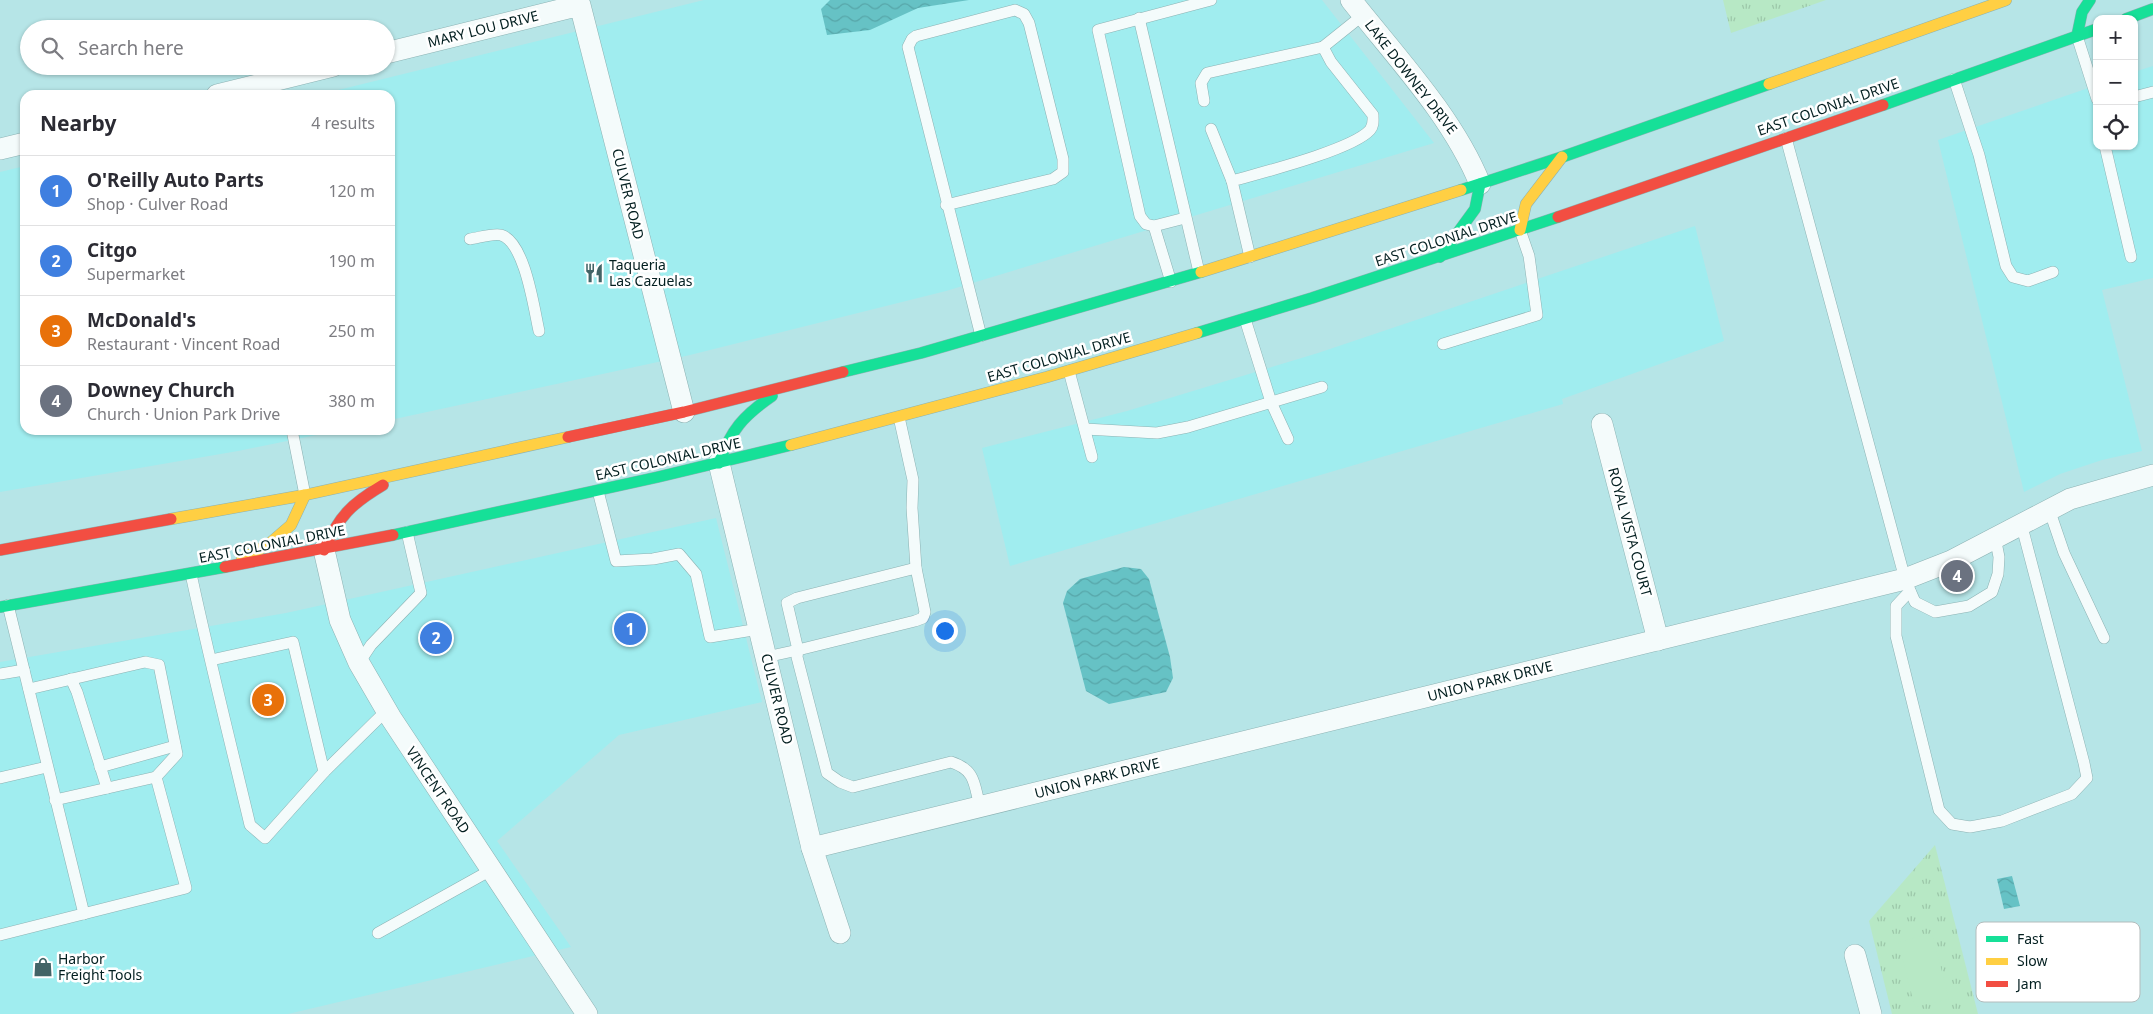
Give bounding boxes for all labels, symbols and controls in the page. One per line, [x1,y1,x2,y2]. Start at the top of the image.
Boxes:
street label: MARY LOU DRIVE [425,6,540,51]
map controls [2093,15,2138,150]
button: + [2093,15,2138,60]
street label: LAKE DOWNEY DRIVE [1361,16,1462,138]
search box [20,20,395,75]
icon: search [38,34,66,62]
text: Search here [78,35,184,61]
button: − [2093,60,2138,105]
street label: EAST COLONIAL DRIVE [1755,73,1901,140]
button: locate [2093,105,2138,150]
text: Nearby [40,109,116,137]
text: 4 results [311,112,375,134]
street label: CULVER ROAD [608,146,649,241]
text: O'Reilly Auto Parts [87,167,264,193]
text: 1 [51,180,61,202]
text: 120 m [328,180,375,202]
text: Shop · Culver Road [87,193,228,215]
street label: EAST COLONIAL DRIVE [1372,207,1519,271]
text: Citgo [87,237,137,263]
text: 2 [51,250,61,272]
text: 190 m [328,250,375,272]
place label: Taqueria Las Cazuelas [609,255,693,290]
restaurant icon: Taqueria Las Cazuelas [583,262,605,284]
text: Supermarket [87,263,185,285]
text: McDonald's [87,307,196,333]
text: 3 [51,320,61,342]
text: 250 m [328,320,375,342]
street label: EAST COLONIAL DRIVE [985,327,1133,386]
text: Restaurant · Vincent Road [87,333,280,355]
text: Downey Church [87,377,235,403]
text: 4 [51,390,61,412]
text: 380 m [328,390,375,412]
text: Church · Union Park Drive [87,403,280,425]
street label: EAST COLONIAL DRIVE [593,433,742,484]
street label: ROYAL VISTA COURT [1604,465,1657,599]
street label: EAST COLONIAL DRIVE [197,520,347,567]
pin: 4 [1941,557,1973,595]
pin: 1 [614,610,646,648]
your location [932,618,958,644]
pin: 2 [420,619,452,657]
street label: CULVER ROAD [757,651,798,746]
street label: UNION PARK DRIVE [1425,656,1554,705]
pin: 3 [252,681,284,719]
street label: VINCENT ROAD [402,743,475,837]
street label: UNION PARK DRIVE [1032,753,1161,802]
legend [1976,922,2140,1002]
text: Fast [2017,929,2044,948]
place label: Harbor Freight Tools [58,949,143,984]
text: Slow [2017,951,2048,970]
shop icon: Harbor Freight Tools [32,956,54,978]
text: Jam [2015,974,2042,993]

